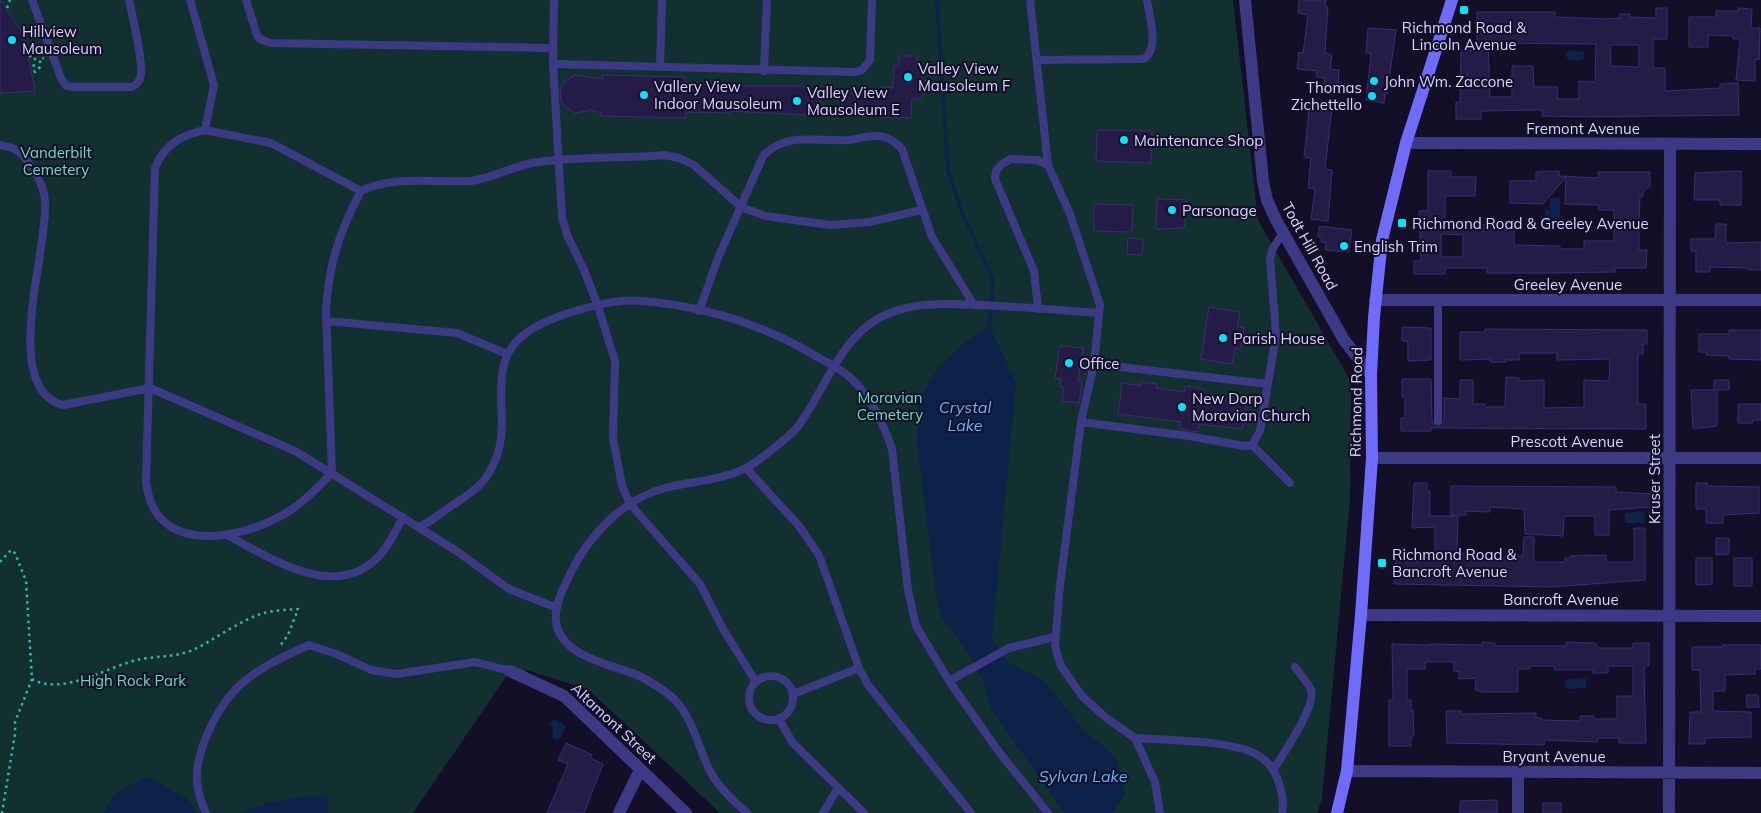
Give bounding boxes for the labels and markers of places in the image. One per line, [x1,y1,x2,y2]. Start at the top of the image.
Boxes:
marker: Richmond Road & Lincoln Avenue [1458,4,1470,16]
place label: Richmond Road & Lincoln Avenue [1402,18,1527,54]
place label: Hillview Mausoleum [22,22,102,58]
marker: Hillview Mausoleum [6,34,18,46]
place label: Valley View Mausoleum F [918,59,1010,95]
marker: Valley View Mausoleum F [902,71,914,83]
place label: John Wm. Zaccone [1384,72,1513,91]
marker: John Wm. Zaccone [1368,75,1380,87]
place label: Vallery View Indoor Mausoleum [654,77,782,113]
place label: Thomas Zichettello [1291,78,1362,114]
place label: Valley View Mausoleum E [807,83,900,119]
marker: Vallery View Indoor Mausoleum [638,89,650,101]
marker: Thomas Zichettello [1366,90,1378,102]
marker: Valley View Mausoleum E [791,95,803,107]
place label: Maintenance Shop [1134,131,1263,150]
marker: Maintenance Shop [1118,134,1130,146]
place label: Parsonage [1182,201,1257,220]
marker: Parsonage [1166,204,1178,216]
place label: Richmond Road & Greeley Avenue [1412,214,1649,233]
marker: Richmond Road & Greeley Avenue [1396,217,1408,229]
place label: English Trim [1354,237,1438,256]
marker: English Trim [1338,240,1350,252]
place label: Parish House [1233,329,1325,348]
marker: Parish House [1217,332,1229,344]
place label: Office [1079,354,1119,373]
marker: Office [1063,357,1075,369]
place label: New Dorp Moravian Church [1192,389,1310,425]
marker: New Dorp Moravian Church [1176,401,1188,413]
place label: Richmond Road & Bancroft Avenue [1392,545,1517,581]
marker: Richmond Road & Bancroft Avenue [1376,557,1388,569]

